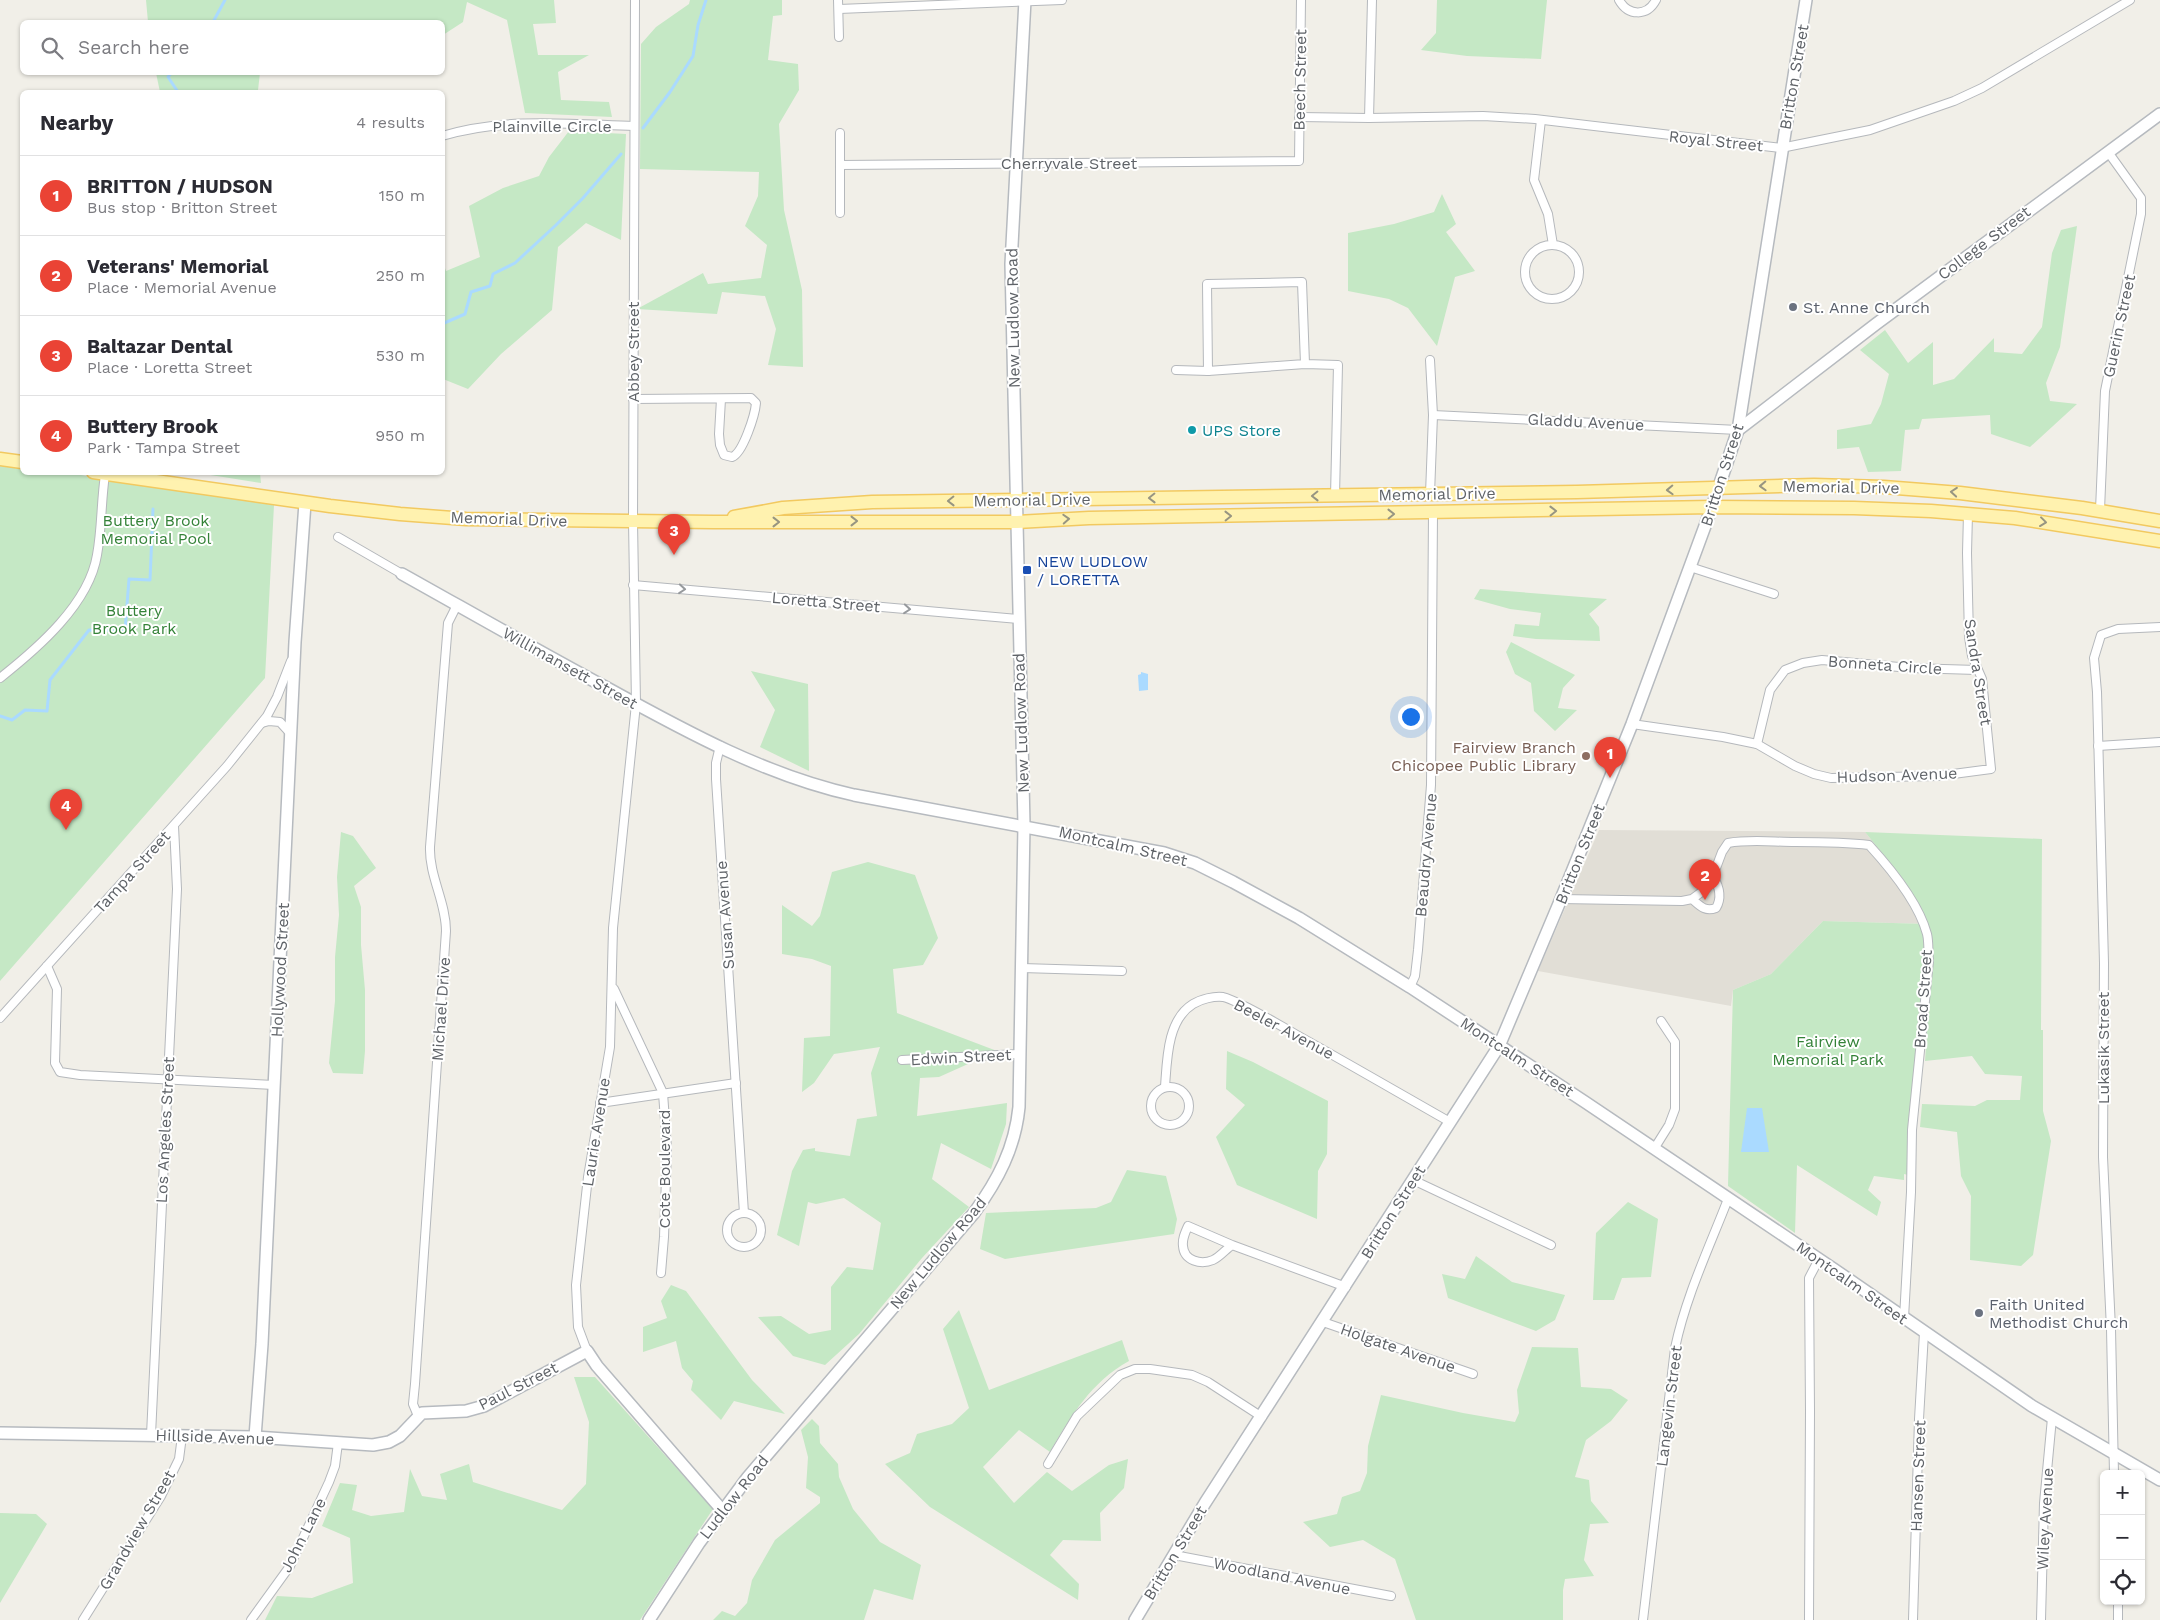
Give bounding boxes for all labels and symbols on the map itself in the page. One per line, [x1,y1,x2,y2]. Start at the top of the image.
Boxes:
street label: Britton Street [1775,23,1813,131]
street label: Beech Street [1290,29,1310,131]
street label: Plainville Circle [492,117,612,136]
street label: Royal Street [1668,127,1764,155]
street label: Cherryvale Street [1001,154,1137,173]
street label: College Street [1934,202,2034,284]
street label: New Ludlow Road [1002,248,1024,388]
street label: Guerin Street [2099,272,2139,379]
place label: St. Anne Church [1803,298,1930,317]
street label: Abbey Street [624,301,643,402]
marker: St. Anne Church [1787,301,1799,313]
street label: Gladdu Avenue [1527,409,1645,435]
place label: UPS Store [1202,421,1281,440]
street label: Britton Street [1696,421,1748,529]
marker: UPS Store [1186,424,1198,436]
street label: Memorial Drive [1782,476,1900,498]
one-way arrow [1758,481,1766,491]
street label: Memorial Drive [1378,483,1496,505]
one-way arrow [1665,484,1673,495]
one-way arrow [1949,487,1957,498]
street label: Memorial Drive [973,489,1091,511]
one-way arrow [1310,491,1318,501]
one-way arrow [1148,493,1156,504]
one-way arrow [947,496,955,507]
one-way arrow [1550,506,1557,516]
street label: Memorial Drive [450,507,568,531]
one-way arrow [1387,508,1395,519]
park label: Buttery Brook Memorial Pool [101,511,212,548]
one-way arrow [1224,511,1232,521]
pin: 3 [658,514,690,555]
one-way arrow [1062,514,1070,525]
one-way arrow [850,516,858,527]
one-way arrow [2039,516,2047,527]
one-way arrow [772,517,780,527]
place label: NEW LUDLOW / LORETTA [1037,552,1148,589]
marker: NEW LUDLOW / LORETTA [1021,564,1033,576]
one-way arrow [678,583,686,594]
street label: Loretta Street [771,588,881,616]
park label: Buttery Brook Park [92,601,176,638]
one-way arrow [903,604,911,615]
street label: Sandra Street [1960,617,1996,727]
street label: Willimansett Street [499,623,641,713]
street label: Bonneta Circle [1827,652,1943,678]
street label: New Ludlow Road [1009,653,1033,793]
your location [1398,704,1424,730]
pin: 1 [1594,737,1626,778]
place label: Fairview Branch Chicopee Public Library [1391,738,1577,775]
marker: Fairview Branch Chicopee Public Library [1580,750,1592,762]
street label: Hudson Avenue [1836,763,1958,787]
pin: 4 [50,789,82,830]
street label: Beaudry Avenue [1411,792,1441,918]
street label: Britton Street [1551,801,1609,907]
street label: Montcalm Street [1057,822,1189,870]
street label: Tampa Street [90,827,174,917]
pin: 2 [1689,859,1721,900]
street label: Susan Avenue [712,860,738,970]
street label: Hollywood Street [267,902,293,1038]
street label: Broad Street [1910,949,1936,1049]
street label: Michael Drive [428,956,454,1062]
street label: Lukasik Street [2094,992,2113,1104]
street label: Beeler Avenue [1231,995,1337,1063]
street label: Montcalm Street [1457,1013,1578,1101]
park label: Fairview Memorial Park [1772,1032,1884,1069]
street label: Edwin Street [910,1045,1012,1069]
street label: Los Angeles Street [152,1056,178,1204]
street label: Laurie Avenue [578,1076,614,1188]
street label: Cote Boulevard [655,1109,674,1229]
street label: Britton Street [1357,1161,1429,1262]
street label: New Ludlow Road [886,1193,990,1313]
street label: Montcalm Street [1793,1238,1912,1329]
place label: Faith United Methodist Church [1989,1295,2129,1332]
marker: Faith United Methodist Church [1973,1307,1985,1319]
street label: Holgate Avenue [1338,1319,1458,1377]
street label: Langevin Street [1652,1344,1686,1468]
street label: Paul Street [475,1358,561,1414]
street label: Hansen Street [1907,1420,1929,1532]
street label: Hillside Avenue [155,1425,275,1449]
street label: Ludlow Road [695,1451,773,1543]
street label: Grandview Street [95,1466,179,1593]
street label: Wiley Avenue [2033,1467,2057,1571]
street label: John Lane [276,1494,330,1576]
street label: Britton Street [1139,1502,1211,1604]
street label: Woodland Avenue [1212,1553,1352,1599]

